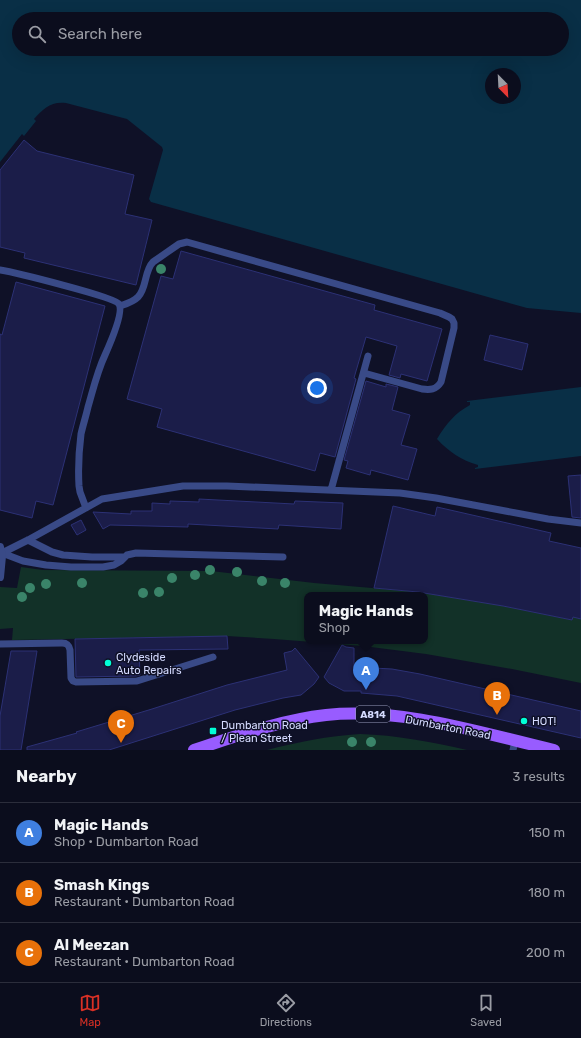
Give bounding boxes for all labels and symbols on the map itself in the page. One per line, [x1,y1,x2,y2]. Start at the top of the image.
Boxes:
north arrow [485,68,521,104]
your location [307,378,327,398]
place label: Clydeside Auto Repairs [116,651,182,677]
pin: A [353,657,379,690]
marker: Clydeside Auto Repairs [103,658,113,668]
pin: B [484,682,510,715]
road number: A814 [356,706,390,722]
pin: C [108,710,134,743]
street label: Dumbarton Road [404,713,492,742]
place label: HOT! [532,715,556,728]
marker: HOT! [519,716,529,726]
place label: Dumbarton Road / Plean Street [221,719,308,745]
marker: Dumbarton Road / Plean Street [208,726,218,736]

